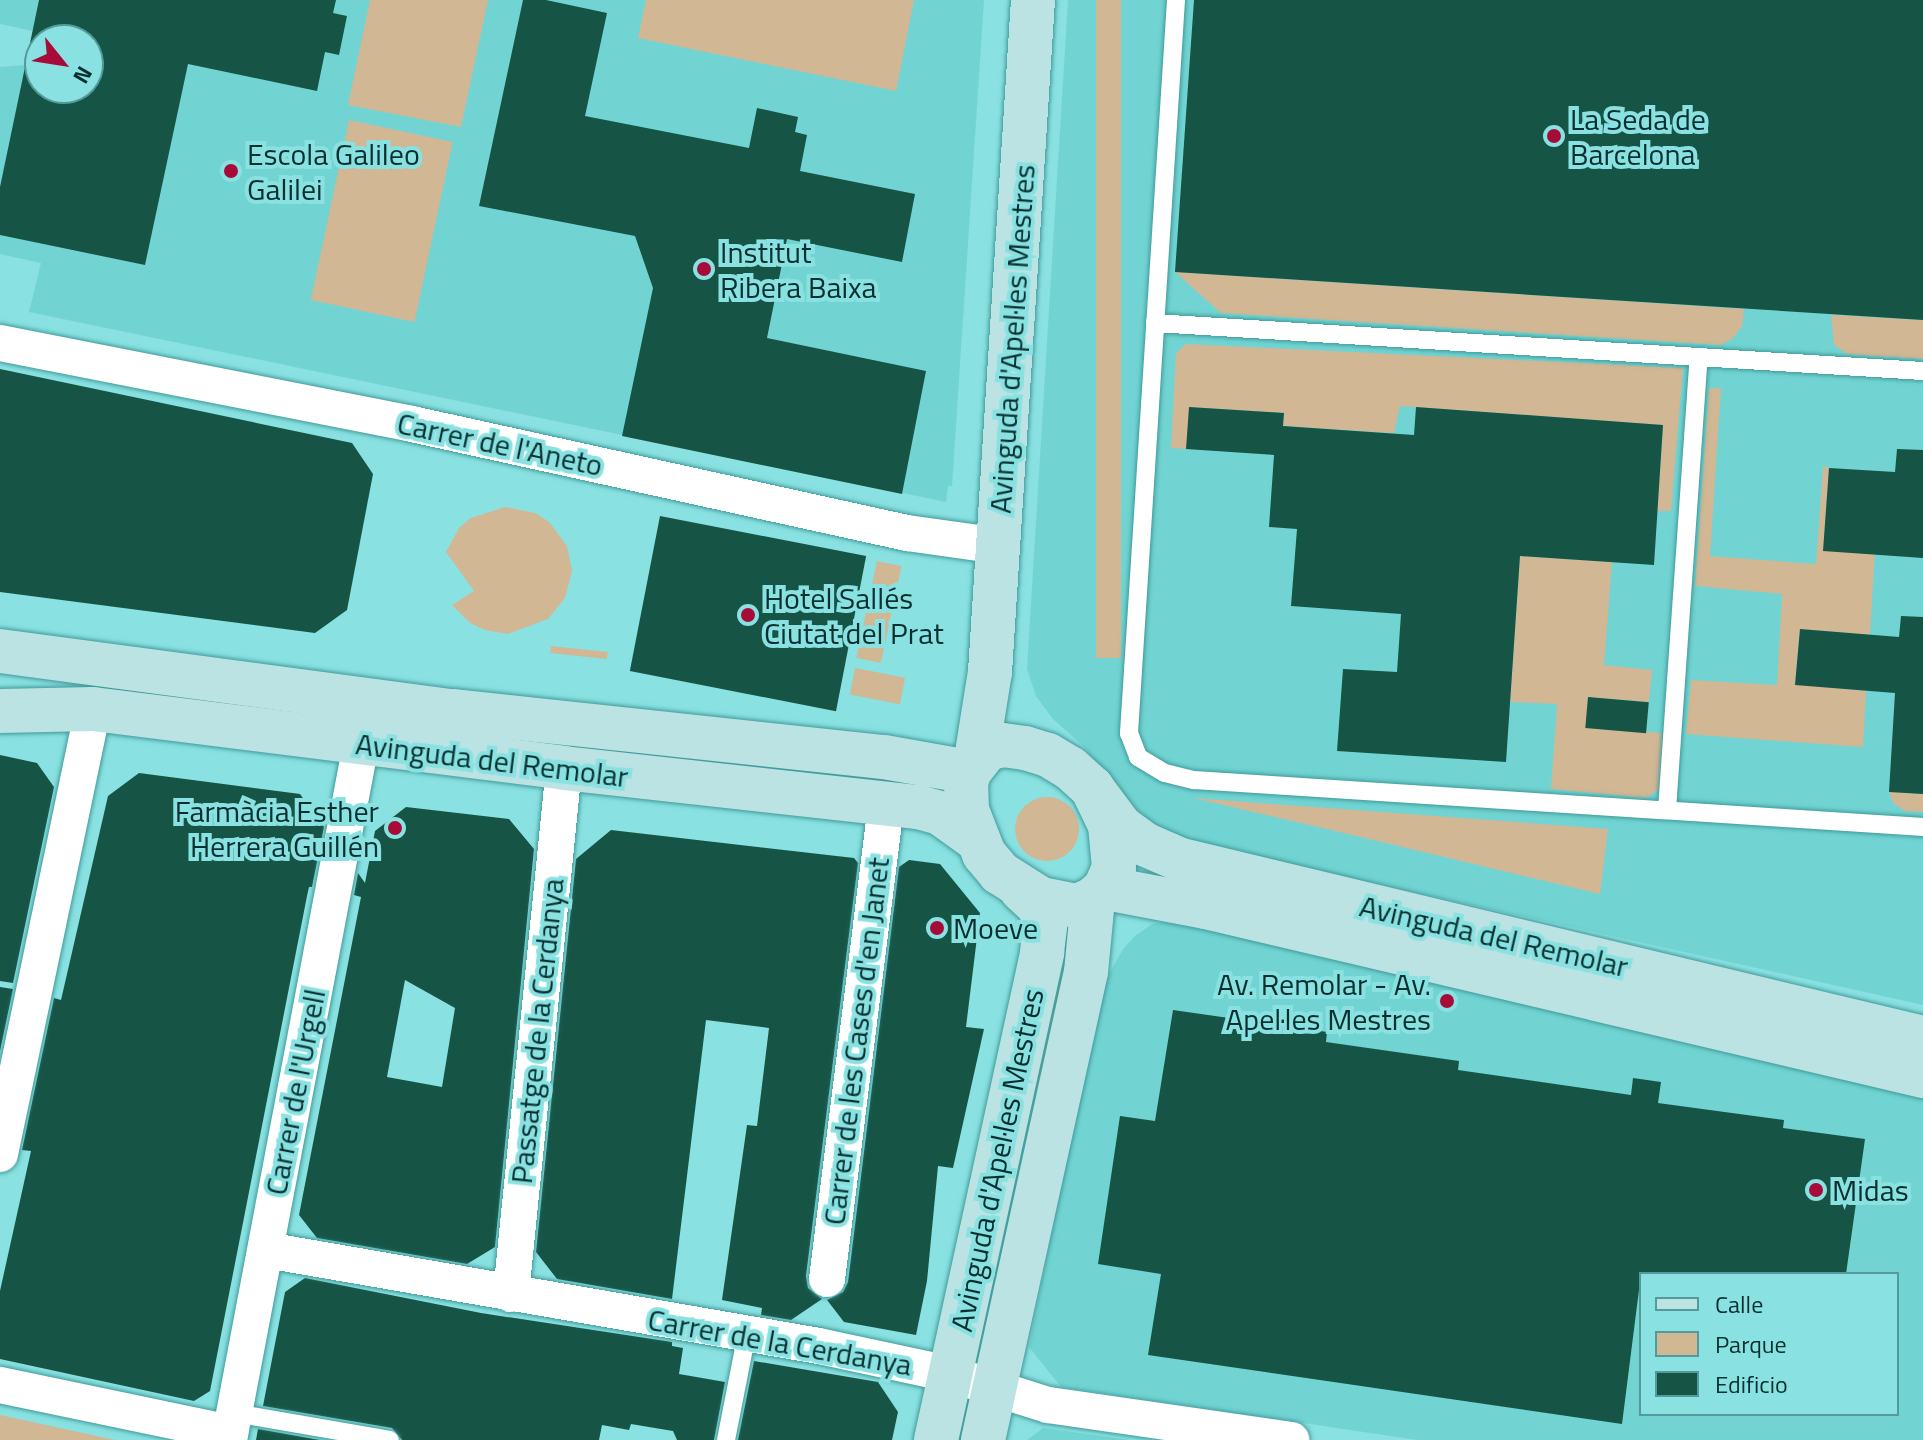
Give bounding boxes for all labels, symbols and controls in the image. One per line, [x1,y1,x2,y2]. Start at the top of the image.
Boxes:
north arrow [24,24,104,104]
text: N [65,60,102,90]
place label: La Seda de Barcelona [1570,101,1706,172]
marker: La Seda de Barcelona [1545,127,1563,145]
place label: Escola Galileo Galilei [247,136,420,206]
marker: Escola Galileo Galilei [222,162,240,180]
street label: Avinguda d'Apel·les Mestres [982,163,1042,515]
place label: Institut Ribera Baixa [720,234,877,304]
marker: Institut Ribera Baixa [695,260,713,278]
street label: Carrer de l'Aneto [394,405,606,483]
place label: Hotel Sallés Ciutat del Prat [764,580,944,650]
marker: Hotel Sallés Ciutat del Prat [739,606,757,624]
street label: Avinguda del Remolar [354,725,630,795]
place label: Farmàcia Esther Herrera Guillén [175,793,379,864]
marker: Farmàcia Esther Herrera Guillén [386,819,404,837]
street label: Carrer de les Cases d'en Janet [816,855,896,1227]
street label: Passatge de la Cerdanya [503,877,571,1185]
street label: Avinguda del Remolar [1356,888,1632,984]
place label: Moeve [953,910,1038,946]
marker: Moeve [928,919,946,937]
place label: Av. Remolar - Av. Apel·les Mestres [1217,966,1431,1036]
street label: Avinguda d'Apel·les Mestres [943,985,1051,1335]
street label: Carrer de l'Urgell [257,986,333,1198]
marker: Av. Remolar - Av. Apel·les Mestres [1438,992,1456,1010]
place label: Midas [1832,1172,1909,1208]
marker: Midas [1807,1181,1825,1199]
legend [1639,1272,1899,1416]
text: Calle [1715,1286,1763,1322]
street label: Carrer de la Cerdanya [645,1301,915,1383]
text: Parque [1715,1326,1787,1362]
text: Edificio [1715,1366,1788,1402]

